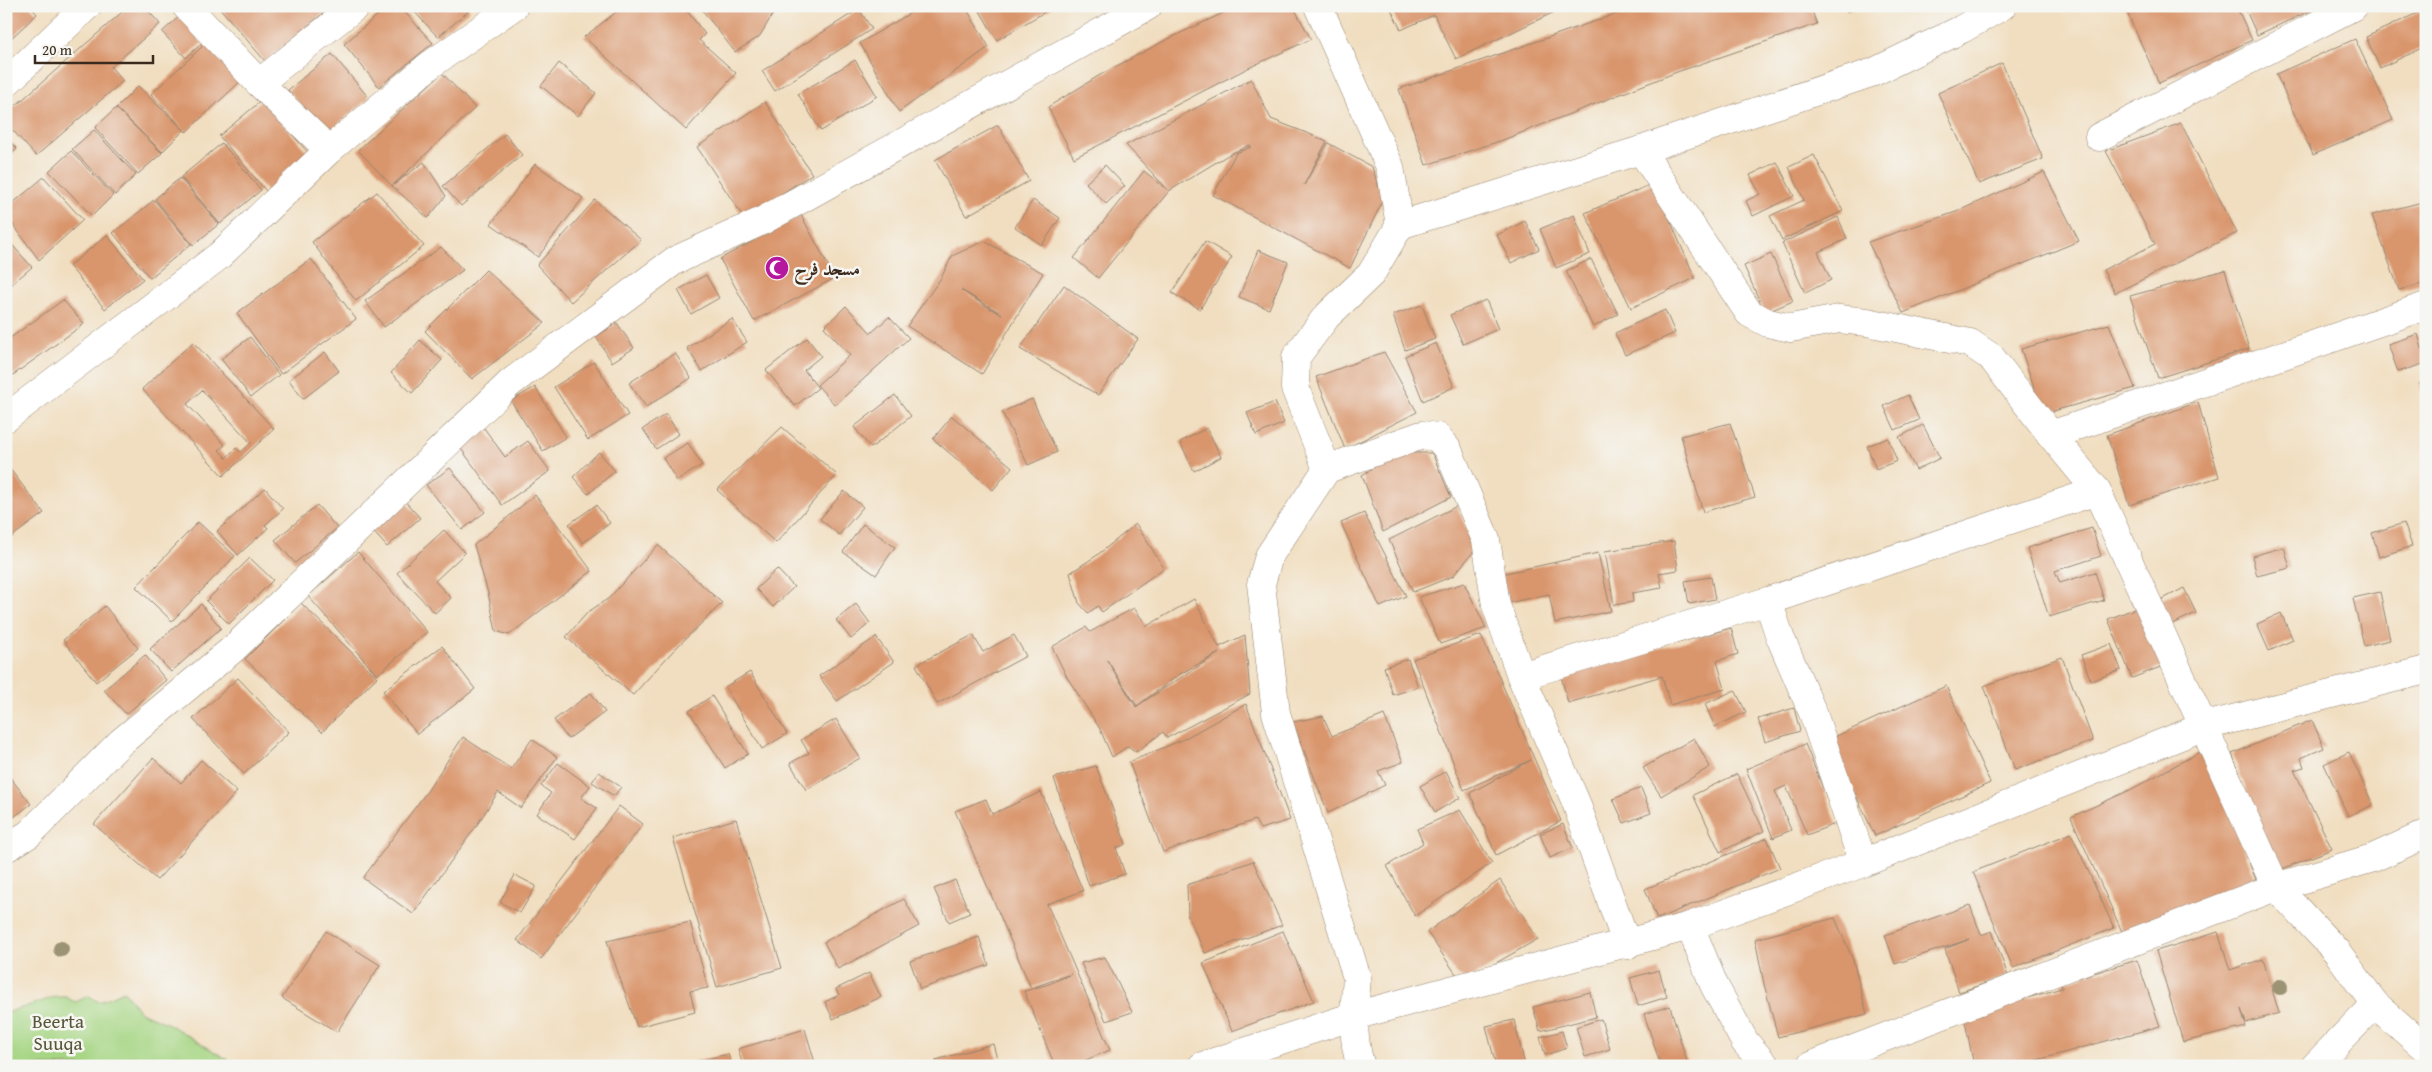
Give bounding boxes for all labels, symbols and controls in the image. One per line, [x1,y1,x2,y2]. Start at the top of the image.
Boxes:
scale bar [35,32,152,64]
text: 20 m [42,39,73,60]
place label: مسجد فرح [794,254,860,286]
mosque icon: مسجد فرح [764,255,790,281]
park label: Beerta Suuqa [32,1007,84,1057]

